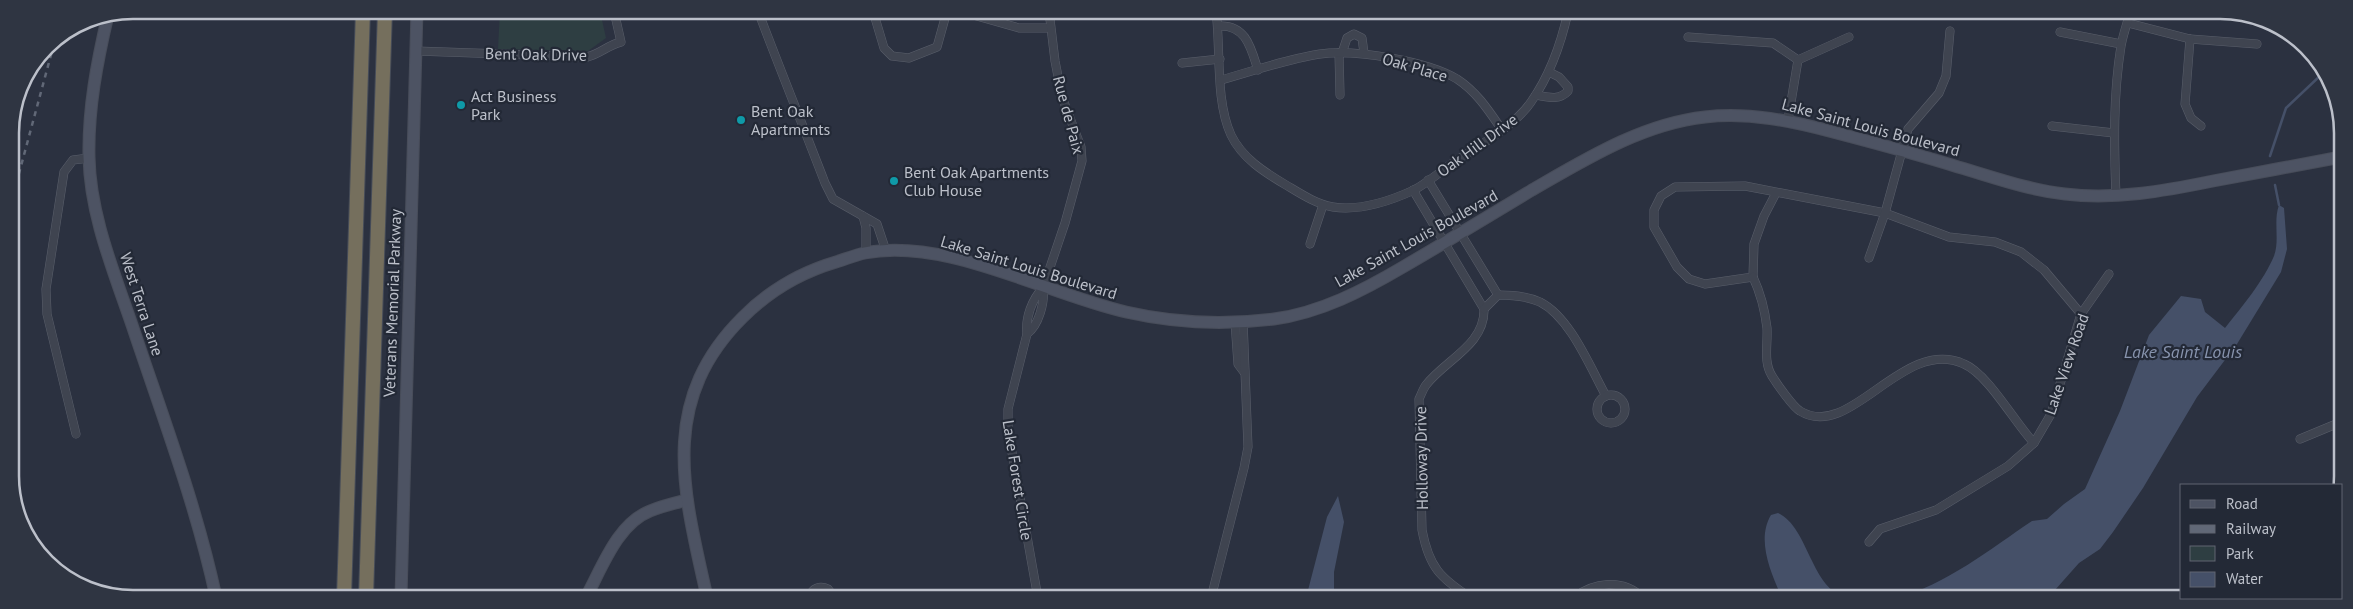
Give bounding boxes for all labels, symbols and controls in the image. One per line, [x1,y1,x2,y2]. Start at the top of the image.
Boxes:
street label: Bent Oak Drive [485,43,587,65]
street label: Oak Place [1380,48,1450,86]
street label: Rue de Paix [1049,74,1089,156]
place label: Act Business Park [471,86,557,124]
street label: Lake Saint Louis Boulevard [1780,94,1962,160]
marker: Act Business Park [455,99,467,111]
place label: Bent Oak Apartments [751,101,831,139]
street label: Oak Hill Drive [1433,109,1521,181]
marker: Bent Oak Apartments [735,114,747,126]
place label: Bent Oak Apartments Club House [904,162,1049,200]
marker: Bent Oak Apartments Club House [888,175,900,187]
street label: Lake Saint Louis Boulevard [1331,185,1501,291]
street label: Veterans Memorial Parkway [379,208,405,398]
street label: Lake Saint Louis Boulevard [938,231,1120,303]
street label: West Terra Lane [116,250,168,358]
street label: Lake View Road [2039,311,2093,417]
water label: Lake Saint Louis [2124,340,2243,363]
street label: Holloway Drive [1410,406,1432,510]
street label: Lake Forest Circle [999,418,1037,542]
legend [2180,484,2343,599]
text: Road [2226,494,2258,513]
text: Railway [2226,519,2276,538]
text: Park [2226,544,2254,563]
text: Water [2226,569,2263,588]

